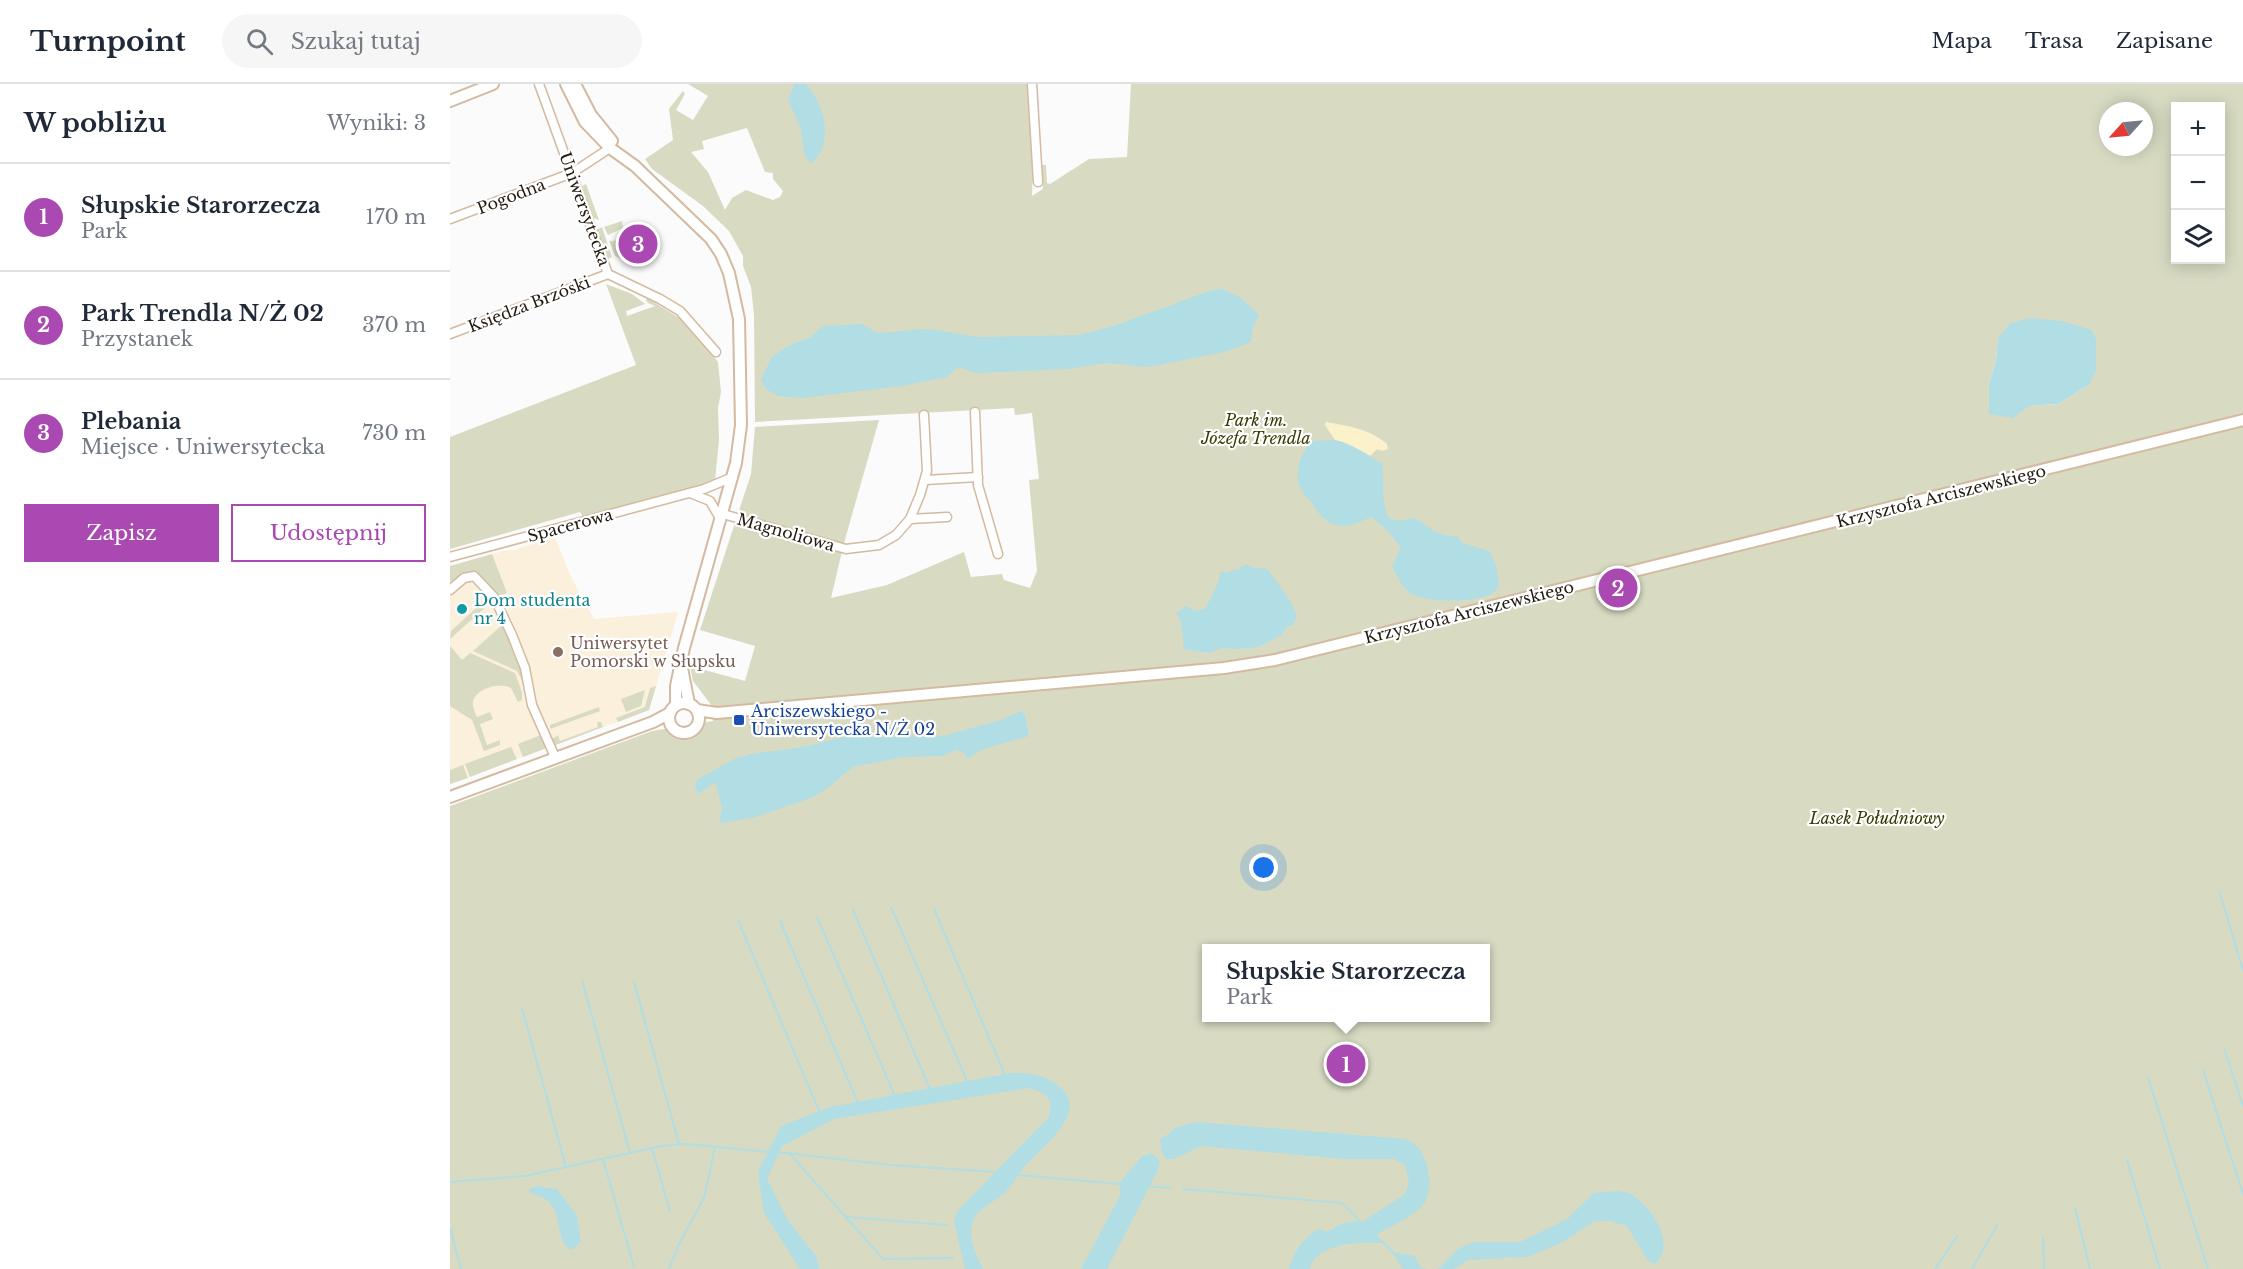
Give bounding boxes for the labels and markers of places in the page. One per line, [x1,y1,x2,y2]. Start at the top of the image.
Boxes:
pin: 3 [618,222,657,266]
pin: 2 [1598,566,1638,610]
place label: Dom studenta nr 4 [474,590,590,628]
marker: Dom studenta nr 4 [455,602,469,616]
place label: Uniwersytet Pomorski w Słupsku [570,633,736,671]
marker: Uniwersytet Pomorski w Słupsku [551,645,565,659]
place label: Arciszewskiego - Uniwersytecka N/Ż 02 [750,701,935,739]
marker: Arciszewskiego - Uniwersytecka N/Ż 02 [732,713,746,727]
pin: 1 [1326,1042,1366,1086]

